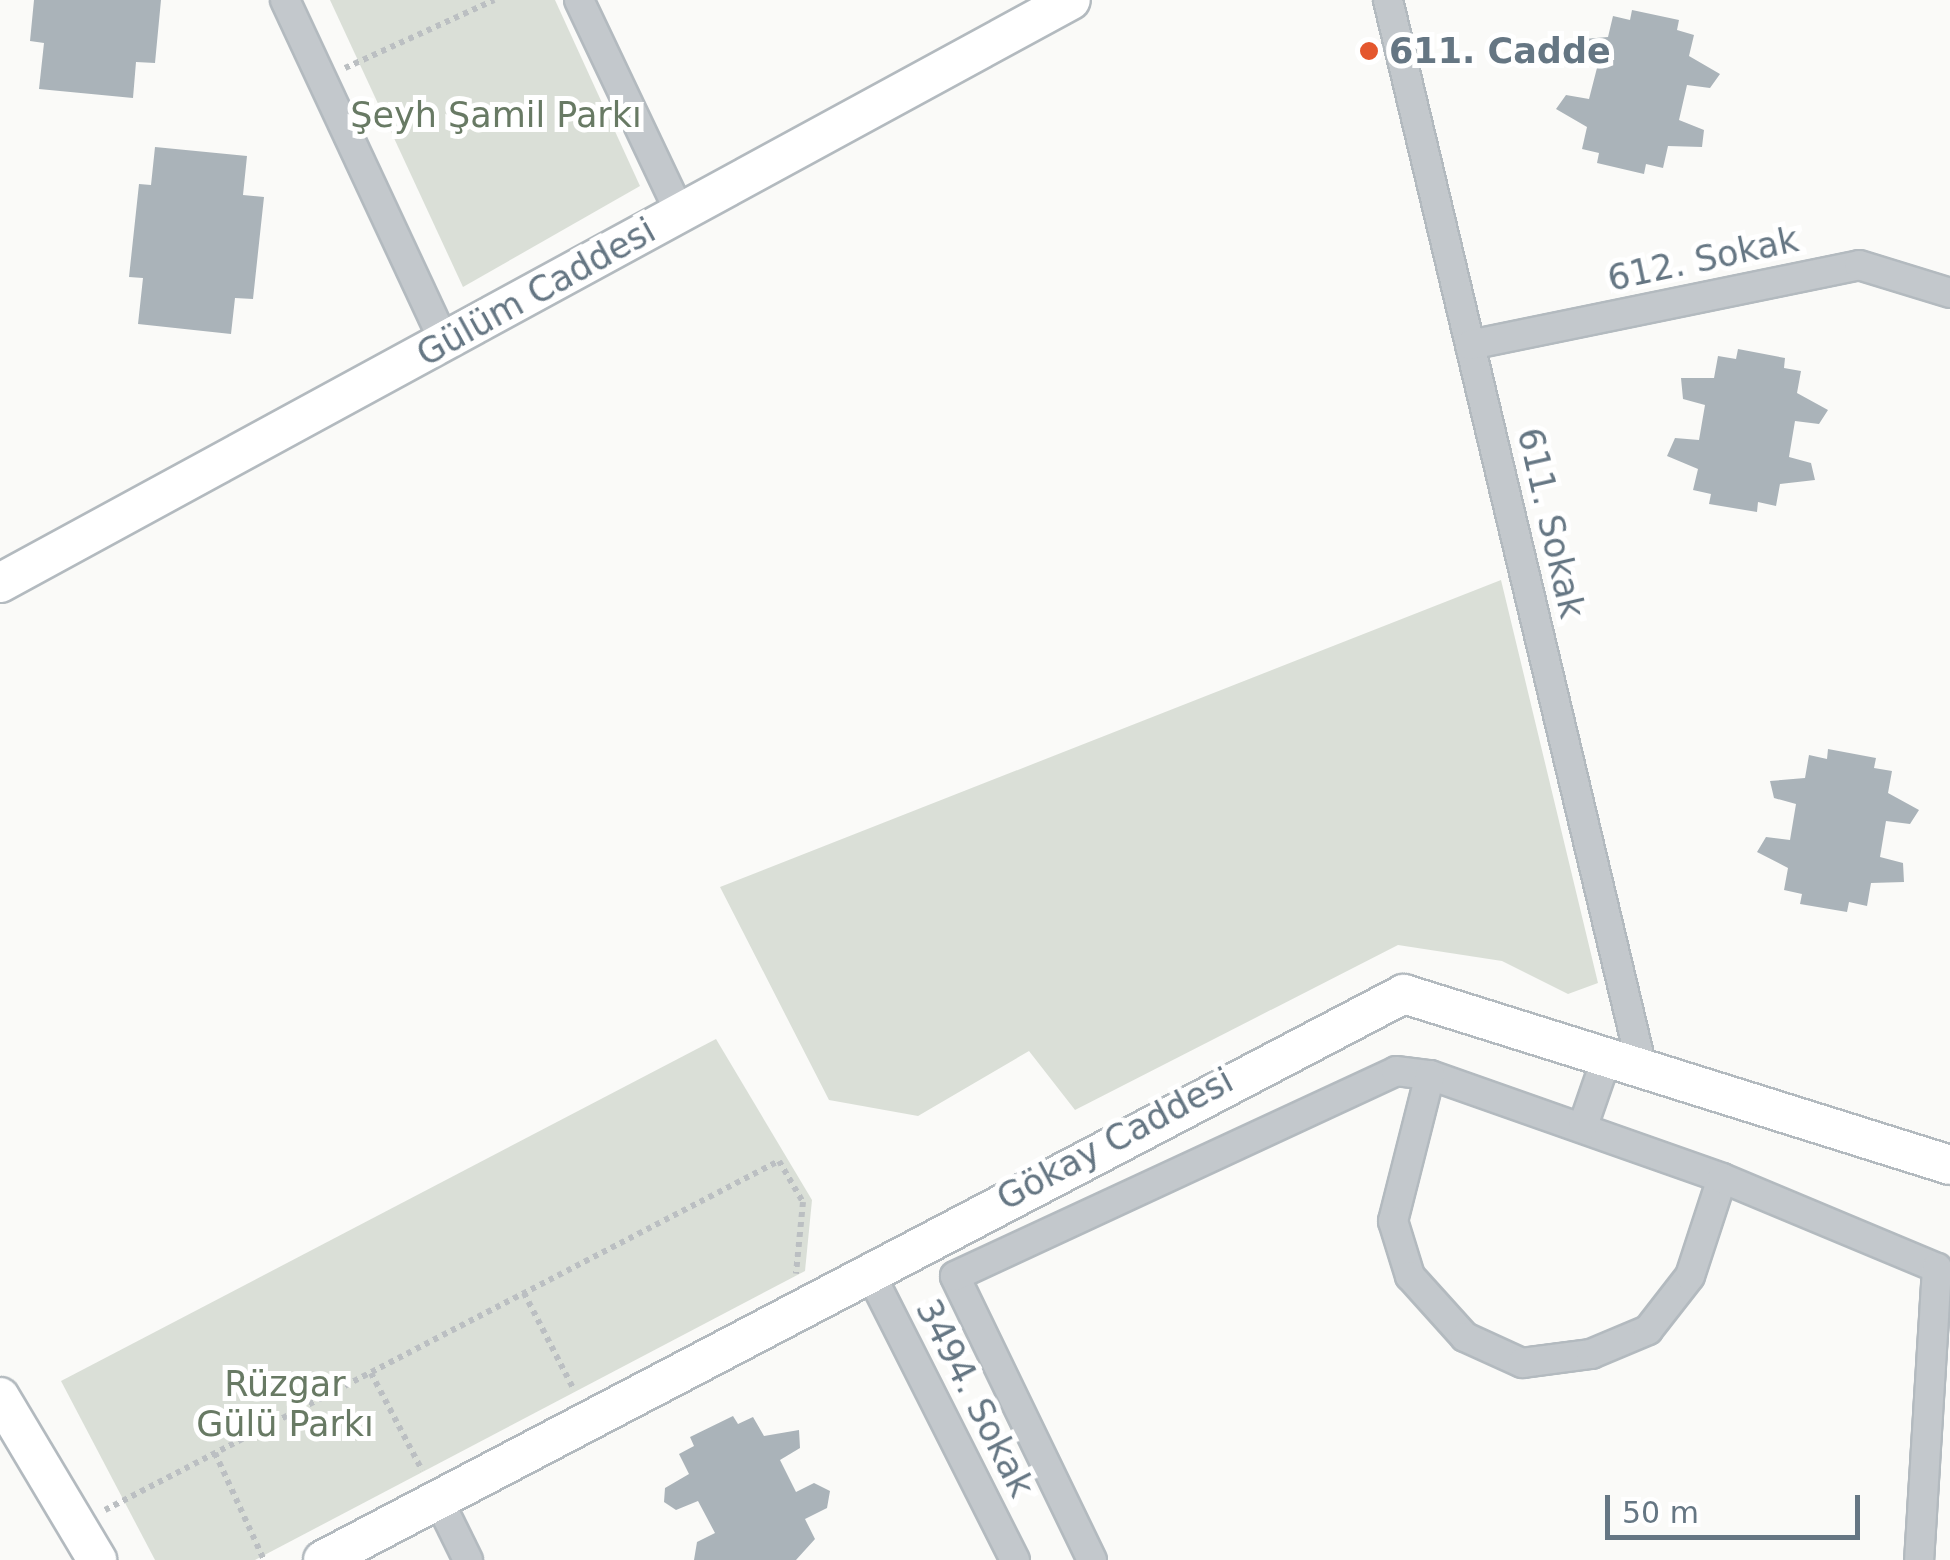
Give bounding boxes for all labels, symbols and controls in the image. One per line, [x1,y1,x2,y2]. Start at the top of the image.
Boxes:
place label: 611. Cadde [1389,30,1611,72]
marker: 611. Cadde [1358,40,1380,62]
park label: Şeyh Şamil Parkı [350,94,642,136]
street label: Gülüm Caddesi [409,209,663,375]
street label: 612. Sokak [1604,218,1802,300]
street label: 611. Sokak [1509,424,1593,622]
street label: Gökay Caddesi [990,1059,1240,1219]
street label: 3494. Sokak [907,1292,1043,1504]
park label: Rüzgar Gülü Parkı [196,1363,374,1445]
scale bar [1610,1475,1865,1537]
text: 50 m [1622,1495,1699,1530]

